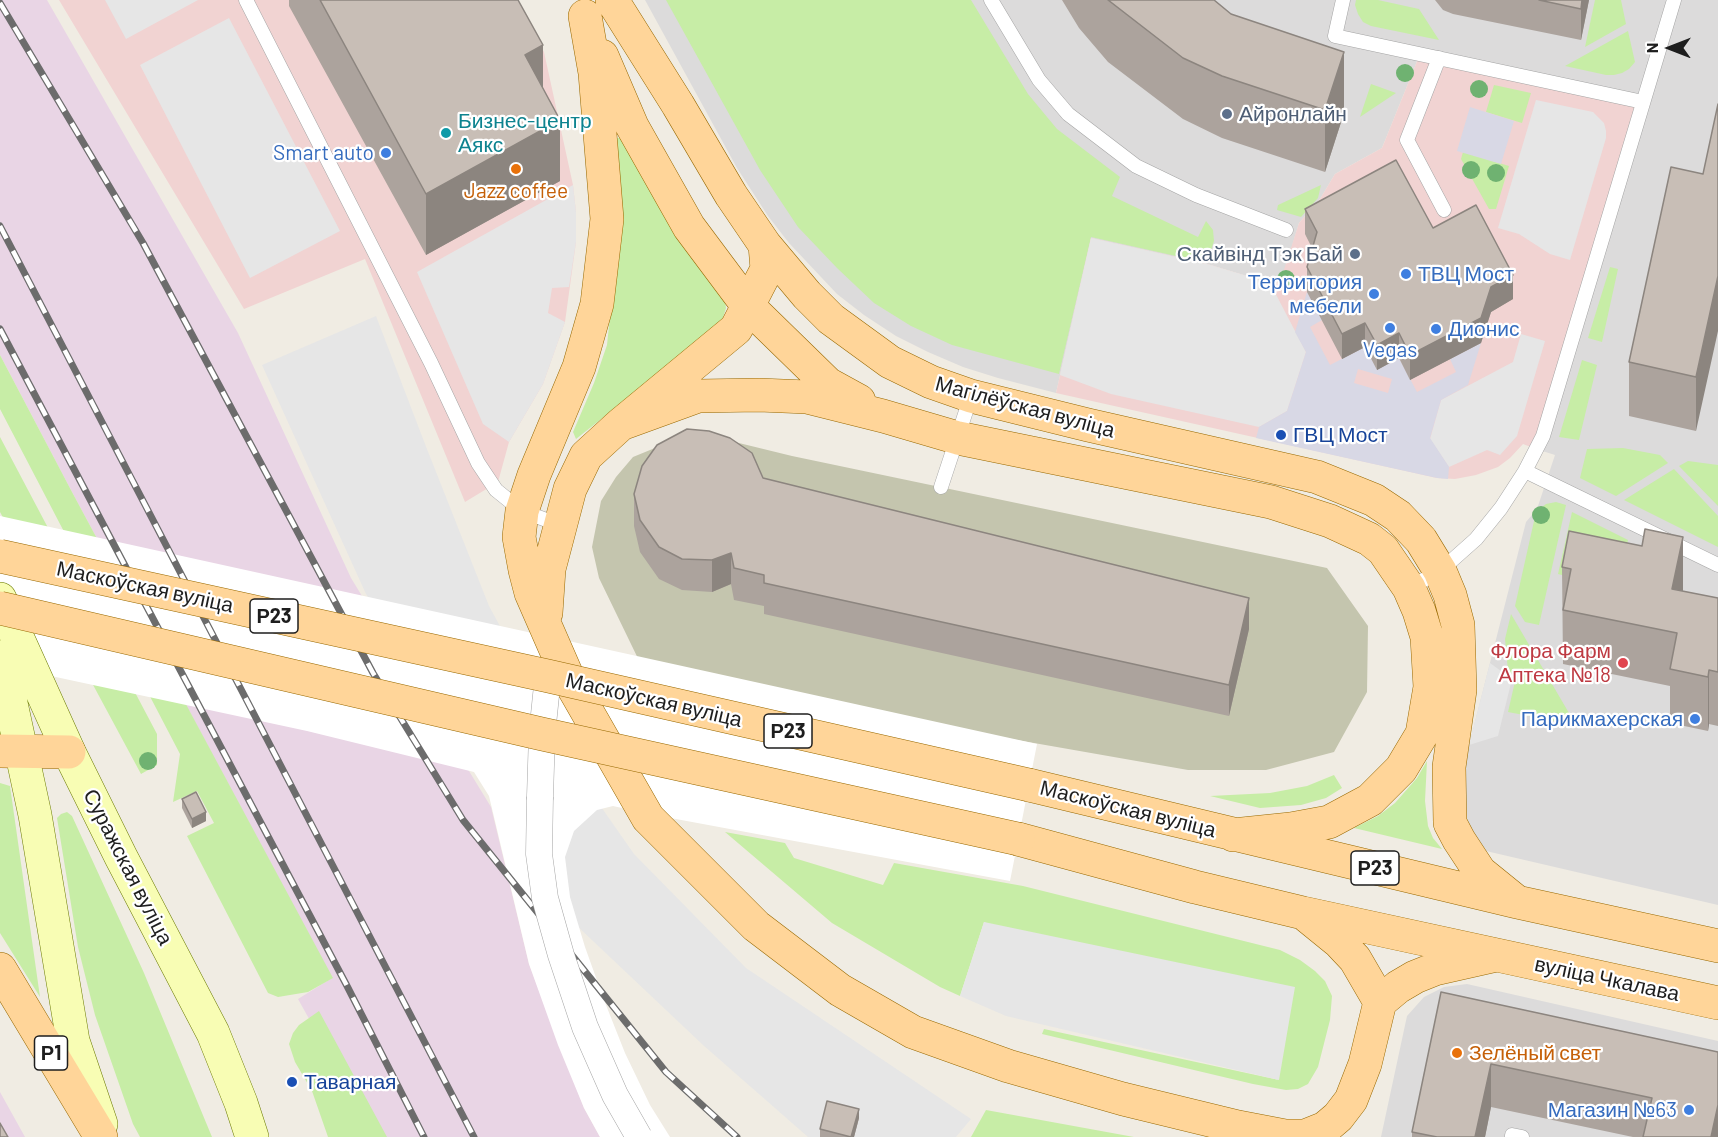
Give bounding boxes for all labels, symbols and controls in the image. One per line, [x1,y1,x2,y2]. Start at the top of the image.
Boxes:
north arrow [1640,18,1700,78]
text: N [1642,43,1661,53]
place label: Айронлайн [1239,101,1347,127]
marker: Айронлайн [1220,107,1234,121]
place label: Бизнес-центр Аякс [458,108,592,158]
marker: Бизнес-центр Аякс [439,126,453,140]
place label: Smart auto [273,140,374,166]
marker: Smart auto [379,146,393,160]
marker: Jazz coffee [509,162,523,176]
place label: Jazz coffee [464,178,568,204]
place label: Скайвінд Тэк Бай [1177,241,1343,267]
marker: Скайвінд Тэк Бай [1348,247,1362,261]
place label: ТВЦ Мост [1418,261,1514,287]
marker: ТВЦ Мост [1399,267,1413,281]
place label: Территория мебели [1248,269,1362,319]
marker: Территория мебели [1367,287,1381,301]
place label: Дионис [1448,316,1519,342]
marker: Vegas [1383,321,1397,335]
marker: Дионис [1429,322,1443,336]
place label: Vegas [1363,337,1417,363]
street label: Магілёўская вуліца [932,371,1118,443]
place label: ГВЦ Мост [1293,422,1388,448]
marker: ГВЦ Мост [1274,428,1288,442]
street label: Маскоўская вуліца [54,556,236,618]
road number: Р23 [250,599,298,633]
place label: Флора Фарм Аптека №18 [1490,638,1611,688]
marker: Флора Фарм Аптека №18 [1616,656,1630,670]
street label: Маскоўская вуліца [563,667,745,733]
place label: Парикмахерская [1521,706,1683,732]
marker: Парикмахерская [1688,712,1702,726]
road number: Р23 [764,714,812,748]
street label: Маскоўская вуліца [1037,775,1219,843]
street label: Суражская вуліца [78,785,178,949]
road number: Р23 [1351,851,1399,885]
street label: вуліца Чкалава [1532,951,1682,1007]
road number: Р1 [34,1036,68,1070]
place label: Зелёный свет [1469,1040,1601,1066]
marker: Зелёный свет [1450,1046,1464,1060]
place label: Таварная [304,1069,396,1095]
marker: Таварная [285,1075,299,1089]
place label: Магазин №63 [1548,1097,1677,1123]
marker: Магазин №63 [1682,1103,1696,1117]

